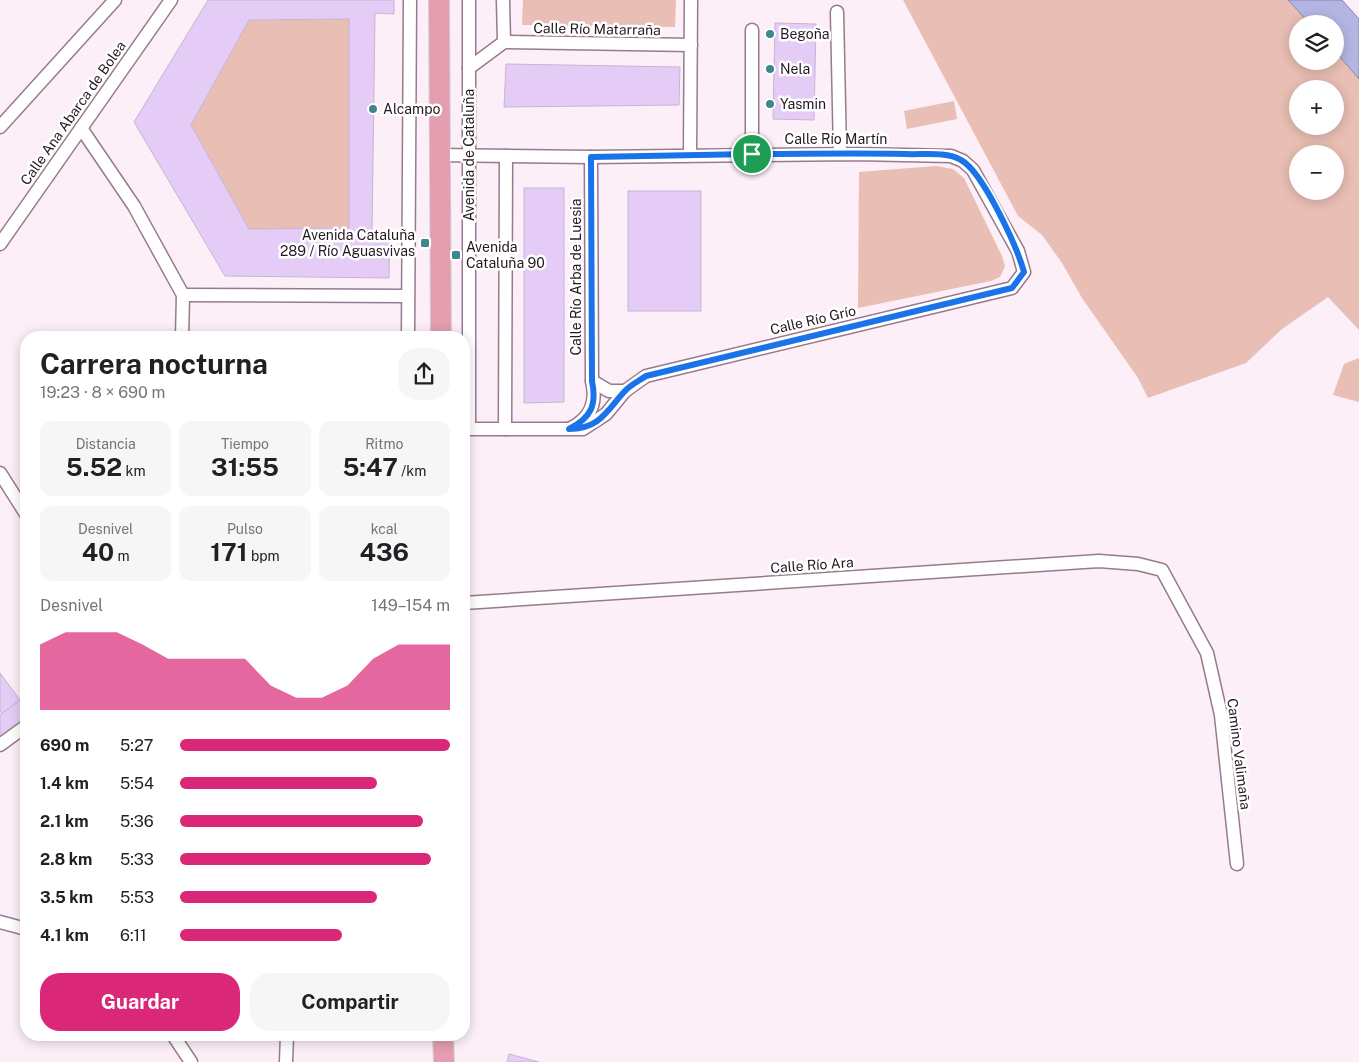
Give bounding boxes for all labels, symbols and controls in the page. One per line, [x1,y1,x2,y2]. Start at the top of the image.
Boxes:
map controls [1289,15,1344,200]
button: layers [1289,15,1344,70]
street label: Calle Río Matarraña [533,20,661,38]
place label: Begoña [780,26,830,42]
marker: Begoña [764,28,776,40]
street label: Calle Ana Abarca de Bolea [17,38,129,188]
place label: Nela [780,61,810,77]
marker: Nela [764,63,776,75]
button: + [1289,80,1344,135]
street label: Avenida de Cataluña [461,89,477,221]
place label: Yasmin [780,96,826,112]
marker: Yasmin [764,98,776,110]
place label: Alcampo [383,101,441,117]
marker: Alcampo [367,103,379,115]
street label: Calle Río Martín [785,131,887,147]
pin [731,133,773,175]
icon: arrive [738,140,766,168]
button: − [1289,145,1344,200]
street label: Calle Río Arba de Luesia [568,198,584,356]
place label: Avenida Cataluña 289 / Río Aguasvivas [280,227,415,259]
marker: Avenida Cataluña 289 / Río Aguasvivas [419,237,431,249]
place label: Avenida Cataluña 90 [466,239,545,271]
marker: Avenida Cataluña 90 [450,249,462,261]
street label: Calle Río Grío [769,302,857,338]
text: Carrera nocturna [40,347,268,380]
button: share [398,348,450,400]
text: 19:23 · 8 × 690 m [40,383,165,402]
text: Distancia [76,436,136,452]
text: Tiempo [221,436,269,452]
text: Ritmo [365,436,403,452]
text: 5.52 [66,452,122,482]
text: 31:55 [211,452,279,482]
text: 5:47 [342,452,398,482]
text: km [122,463,146,479]
text: /km [398,463,426,479]
text: Desnivel [78,521,133,537]
text: Pulso [227,521,263,537]
text: kcal [371,521,398,537]
text: 40 [82,537,114,567]
text: 171 [210,537,248,567]
text: 436 [360,537,409,567]
text: m [114,548,130,564]
text: bpm [248,548,280,564]
street label: Calle Río Ara [770,554,854,576]
text: Desnivel [40,596,103,615]
text: 149–154 m [371,596,450,615]
street label: Camino Valimaña [1224,698,1254,810]
text: 690 m [40,736,89,755]
text: 5:27 [120,736,153,755]
text: 1.4 km [40,774,89,793]
text: 5:54 [120,774,154,793]
text: 2.1 km [40,812,89,831]
text: 5:36 [120,812,154,831]
text: 2.8 km [40,850,92,869]
text: 5:33 [120,850,154,869]
text: 3.5 km [40,888,93,907]
text: 5:53 [120,888,154,907]
text: 4.1 km [40,926,89,945]
text: 6:11 [120,926,147,945]
button: Guardar [40,973,240,1031]
button: Compartir [250,973,450,1031]

